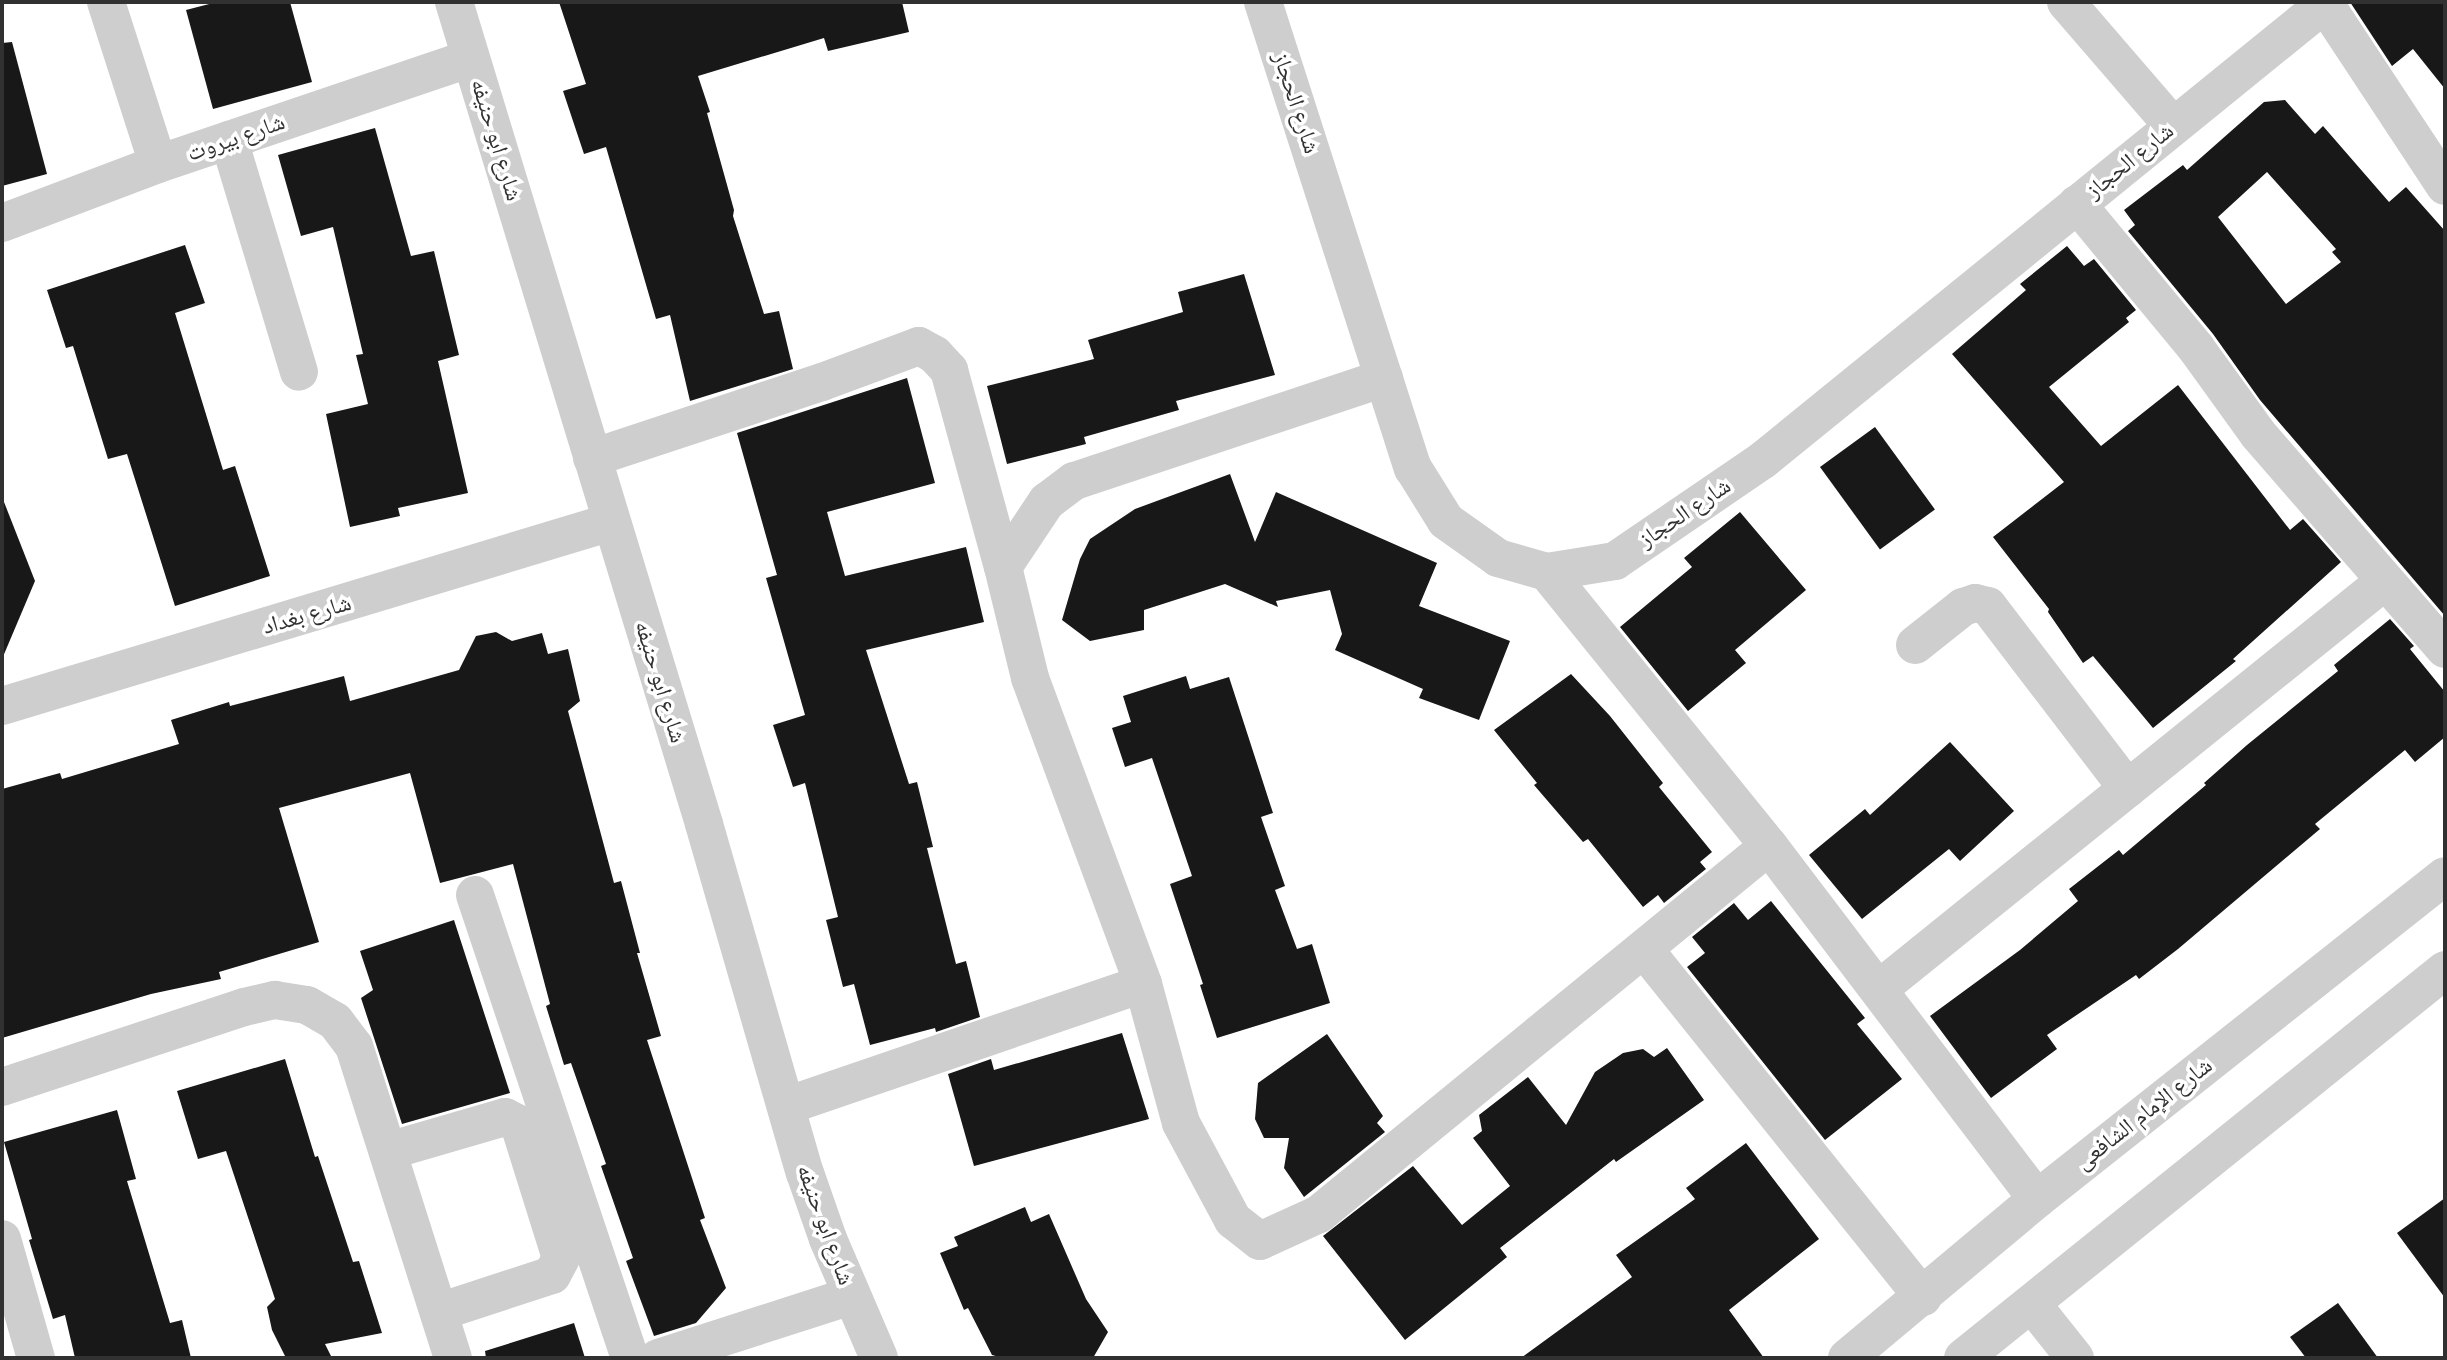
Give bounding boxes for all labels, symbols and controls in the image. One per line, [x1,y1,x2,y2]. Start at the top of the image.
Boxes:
street label: شارع الحجاز [1267,49,1325,157]
street label: شارع ابو حنيفه [464,76,528,204]
street label: شارع بيروت [183,108,289,168]
street label: شارع الحجاز [2081,117,2179,205]
street label: شارع الحجاز [1634,472,1736,554]
street label: شارع بغداد [259,589,355,641]
street label: شارع ابو حنيفه [628,618,692,746]
street label: شارع الإمام الشافعى [2070,1052,2218,1176]
street label: شارع ابو حنيفه [790,1161,860,1289]

